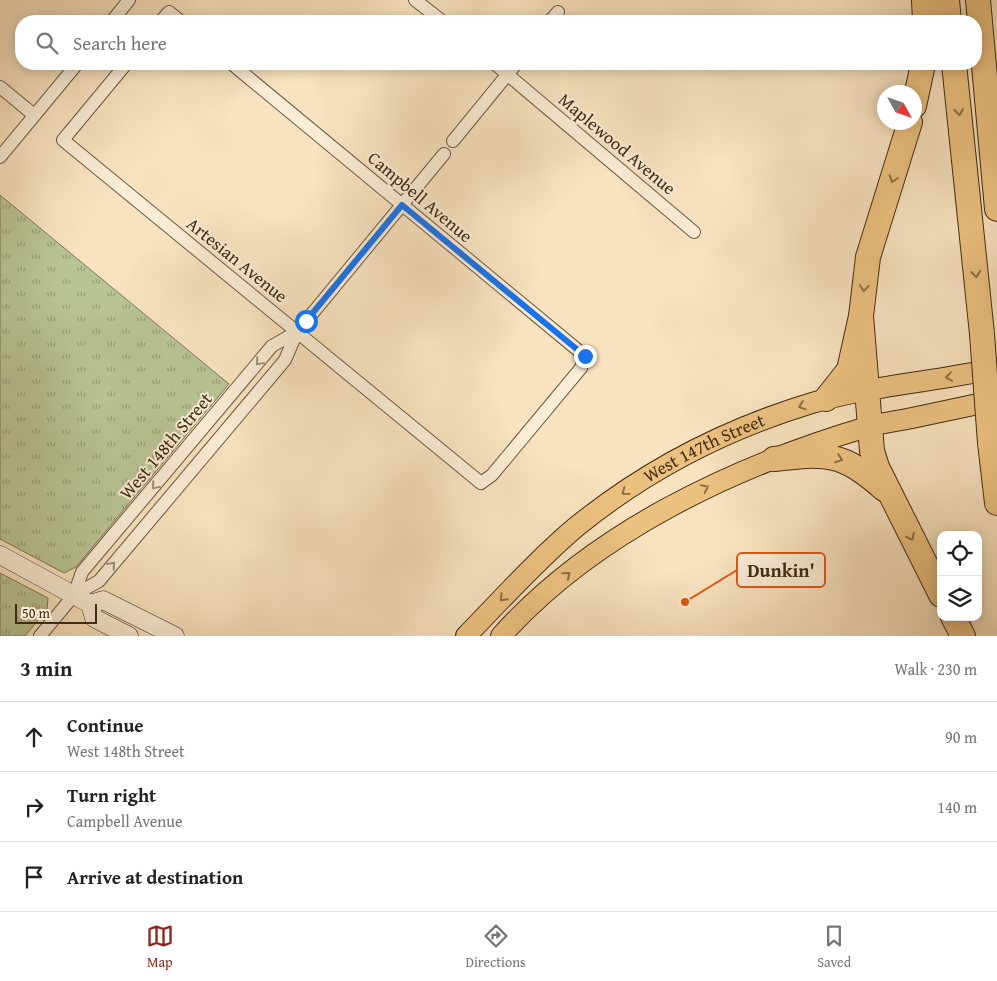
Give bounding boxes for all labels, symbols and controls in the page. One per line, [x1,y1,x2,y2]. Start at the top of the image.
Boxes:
search box [15,15,982,70]
icon: search [33,29,61,57]
text: Search here [73,29,167,57]
north arrow [877,85,922,130]
street label: Maplewood Avenue [553,86,682,201]
one-way arrow [953,109,964,117]
street label: Campbell Avenue [362,145,479,249]
one-way arrow [889,174,899,182]
street label: Artesian Avenue [181,210,294,309]
one-way arrow [970,270,981,278]
one-way arrow [859,284,870,292]
route start [295,310,318,333]
route end [574,345,597,368]
one-way arrow [256,356,265,365]
one-way arrow [945,372,953,382]
street label: West 148th Street [113,386,219,505]
one-way arrow [799,400,807,410]
street label: West 147th Street [638,406,769,489]
one-way arrow [834,453,843,463]
one-way arrow [152,480,161,489]
one-way arrow [700,484,709,495]
one-way arrow [621,486,631,495]
map controls [937,531,982,621]
button: locate [937,531,982,576]
one-way arrow [905,532,916,541]
callout: Dunkin' [737,553,825,587]
text: Dunkin' [747,556,815,584]
one-way arrow [107,562,116,571]
one-way arrow [562,571,571,580]
button: layers [937,576,982,621]
one-way arrow [500,592,509,601]
scale bar [15,601,98,624]
text: 50 m [22,603,50,623]
text: 3 min [20,653,72,684]
text: Walk · 230 m [894,657,977,681]
text: Continue [67,711,144,739]
icon: ahead [20,723,48,751]
text: 90 m [945,725,977,749]
text: West 148th Street [67,739,185,763]
text: Turn right [67,781,156,809]
icon: right [20,793,48,821]
text: 140 m [937,795,977,819]
text: Campbell Avenue [67,809,182,833]
icon: arrive [20,863,48,891]
text: Arrive at destination [67,863,243,891]
tab: Map [146,922,174,972]
tab: Directions [465,922,526,972]
tab: Saved [817,922,851,972]

